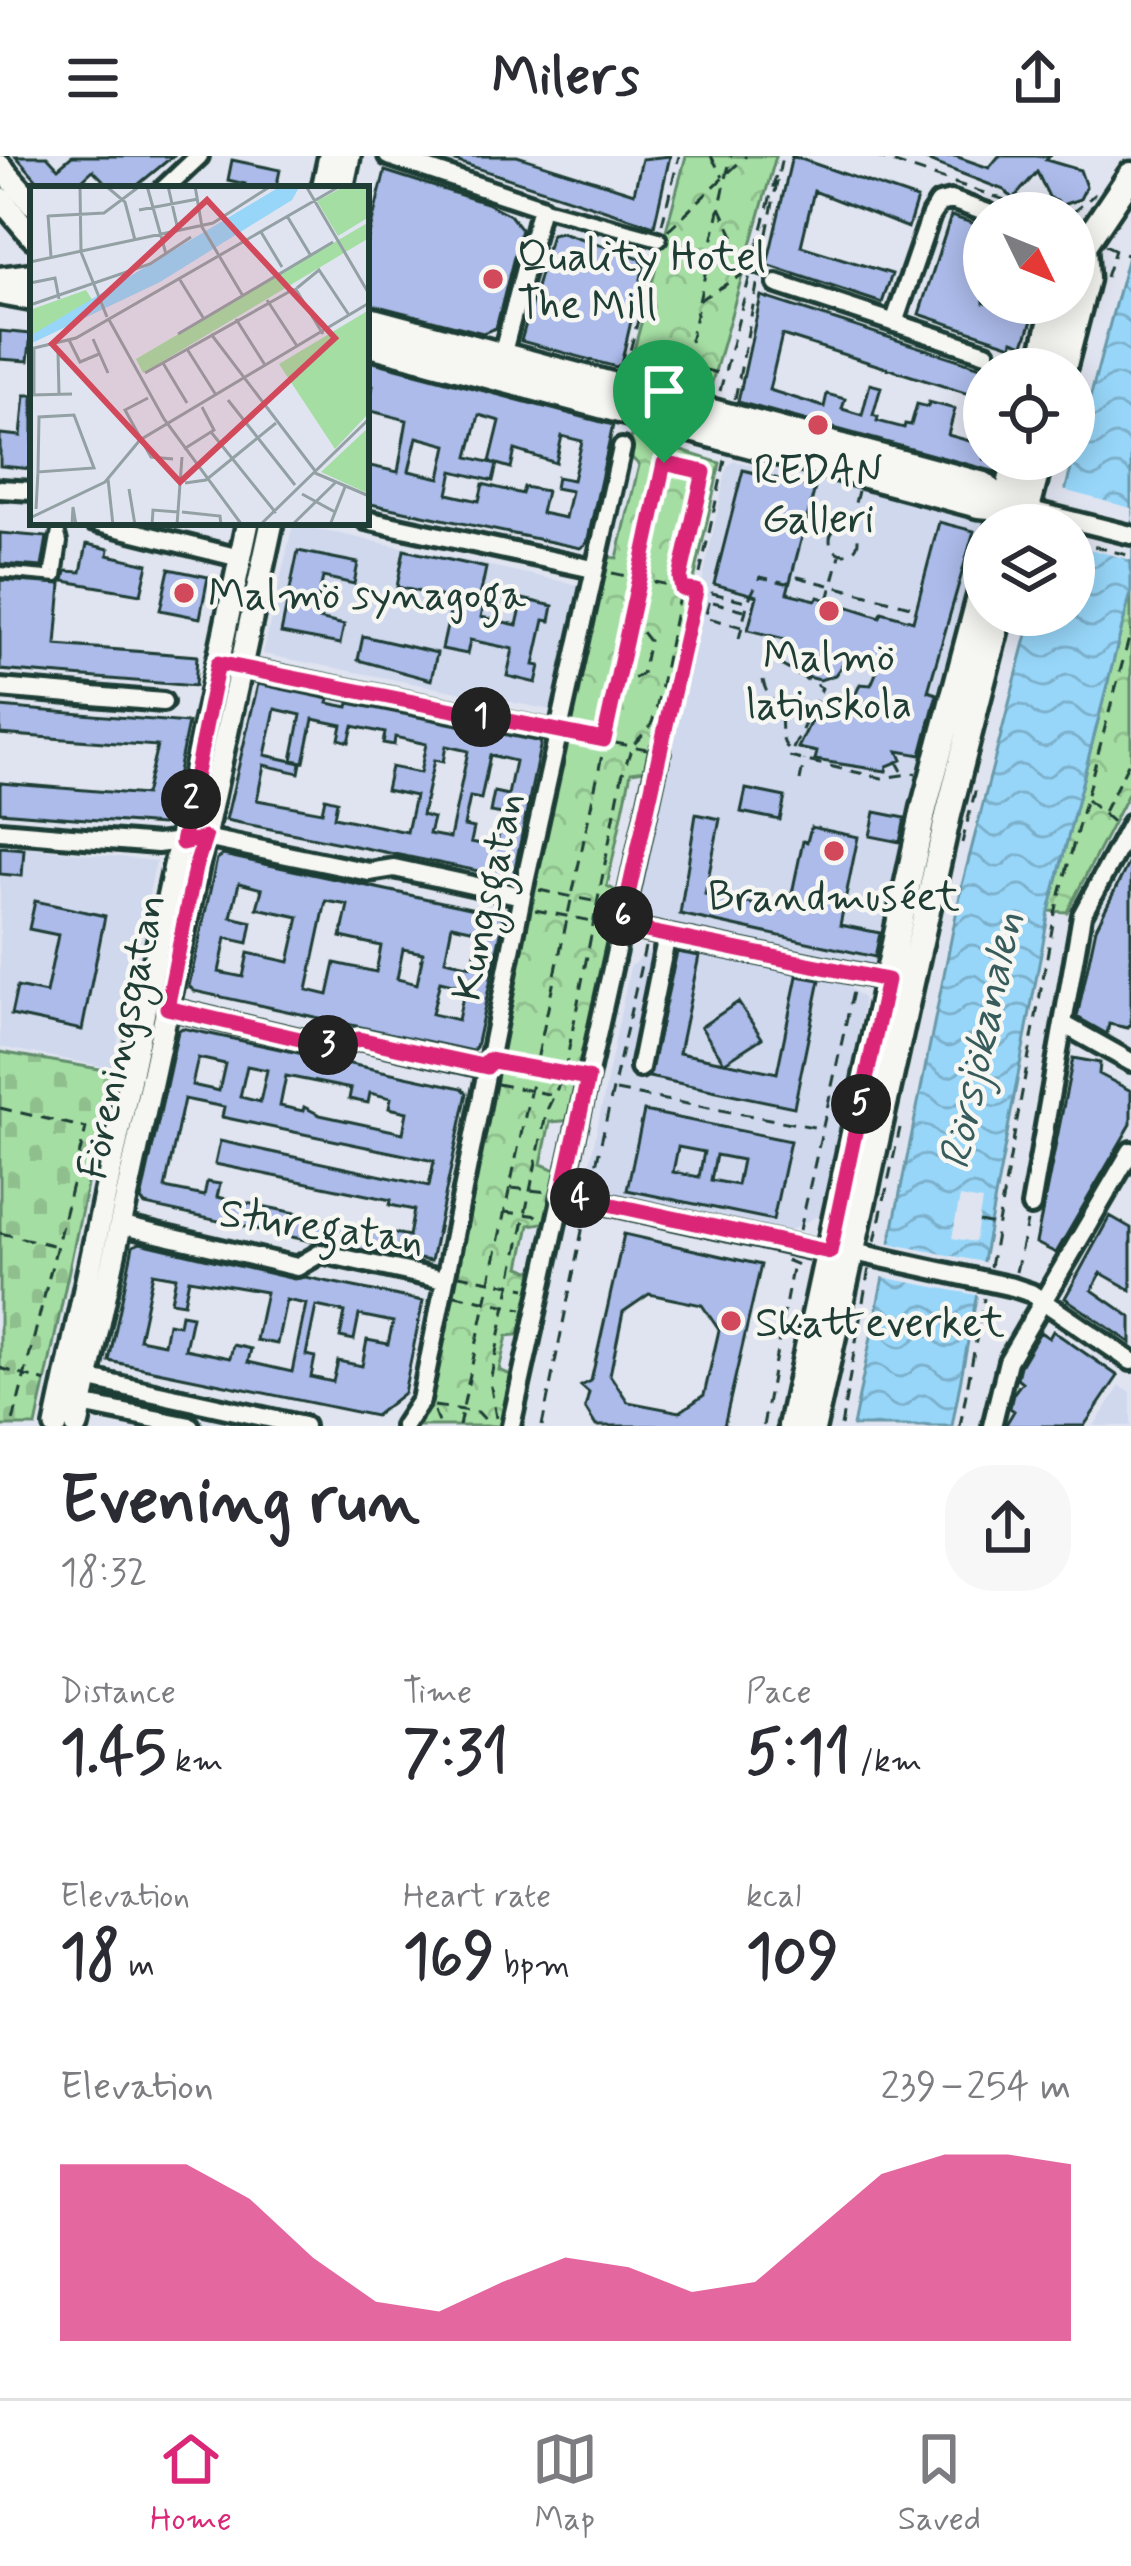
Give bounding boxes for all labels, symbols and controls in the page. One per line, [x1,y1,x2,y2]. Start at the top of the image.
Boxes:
text: Milers [492,43,639,114]
icon: menu [60,45,126,111]
icon: share [1005,45,1071,111]
inset map [30,186,369,525]
north arrow [963,192,1095,324]
map controls [963,192,1095,636]
place label: Quality Hotel The Mill [517,231,766,334]
marker: Quality Hotel The Mill [480,266,506,292]
pin [613,340,715,463]
button: locate [963,348,1095,480]
icon: arrive [631,358,697,424]
marker: REDAN Galleri [805,412,831,438]
place label: REDAN Galleri [754,445,882,548]
button: layers [963,504,1095,636]
place label: Malmö synagoga [208,569,527,628]
marker: Malmö synagoga [171,580,197,606]
marker: Malmö latinskola [816,598,842,624]
place label: Malmö latinskola [746,631,912,734]
pin: 1 [451,687,511,747]
text: 1 [474,695,488,739]
pin: 2 [161,769,221,829]
text: 2 [183,777,199,821]
street label: Kungsgatan [440,787,542,1007]
marker: Brandmuséet [821,838,847,864]
place label: Brandmuséet [708,871,960,926]
pin: 6 [593,886,653,946]
street label: Föreningsgatan [66,889,183,1185]
text: 6 [615,894,631,938]
water label: Rörsjökanalen [926,907,1038,1175]
pin: 3 [298,1015,358,1075]
text: 3 [321,1023,335,1067]
pin: 5 [831,1074,891,1134]
text: 5 [851,1082,871,1126]
pin: 4 [550,1168,610,1228]
text: 4 [570,1176,590,1220]
street label: Sturegatan [215,1187,427,1274]
place label: Skatteverket [755,1297,1005,1352]
marker: Skatteverket [718,1308,744,1334]
text: Evening run [60,1460,420,1546]
button: share [945,1465,1071,1591]
text: 18:32 [60,1548,147,1599]
text: Distance [60,1671,176,1715]
text: Time [403,1671,472,1715]
text: Pace [746,1671,812,1715]
text: 1.45 [60,1715,166,1794]
text: 7:31 [403,1715,508,1794]
text: 5:11 [746,1715,851,1794]
text: km [166,1740,223,1784]
text: /km [851,1740,922,1784]
text: Elevation [60,1875,190,1919]
text: Heart rate [403,1875,551,1919]
text: kcal [746,1875,801,1919]
text: 18 [60,1919,120,1998]
text: 169 [403,1919,495,1998]
text: 109 [746,1919,839,1998]
text: m [120,1944,155,1988]
text: bpm [495,1944,570,1988]
text: Elevation [60,2062,214,2113]
text: 239–254 m [880,2062,1071,2113]
tab: Home [150,2426,232,2542]
tab: Map [532,2426,598,2542]
tab: Saved [898,2426,981,2542]

